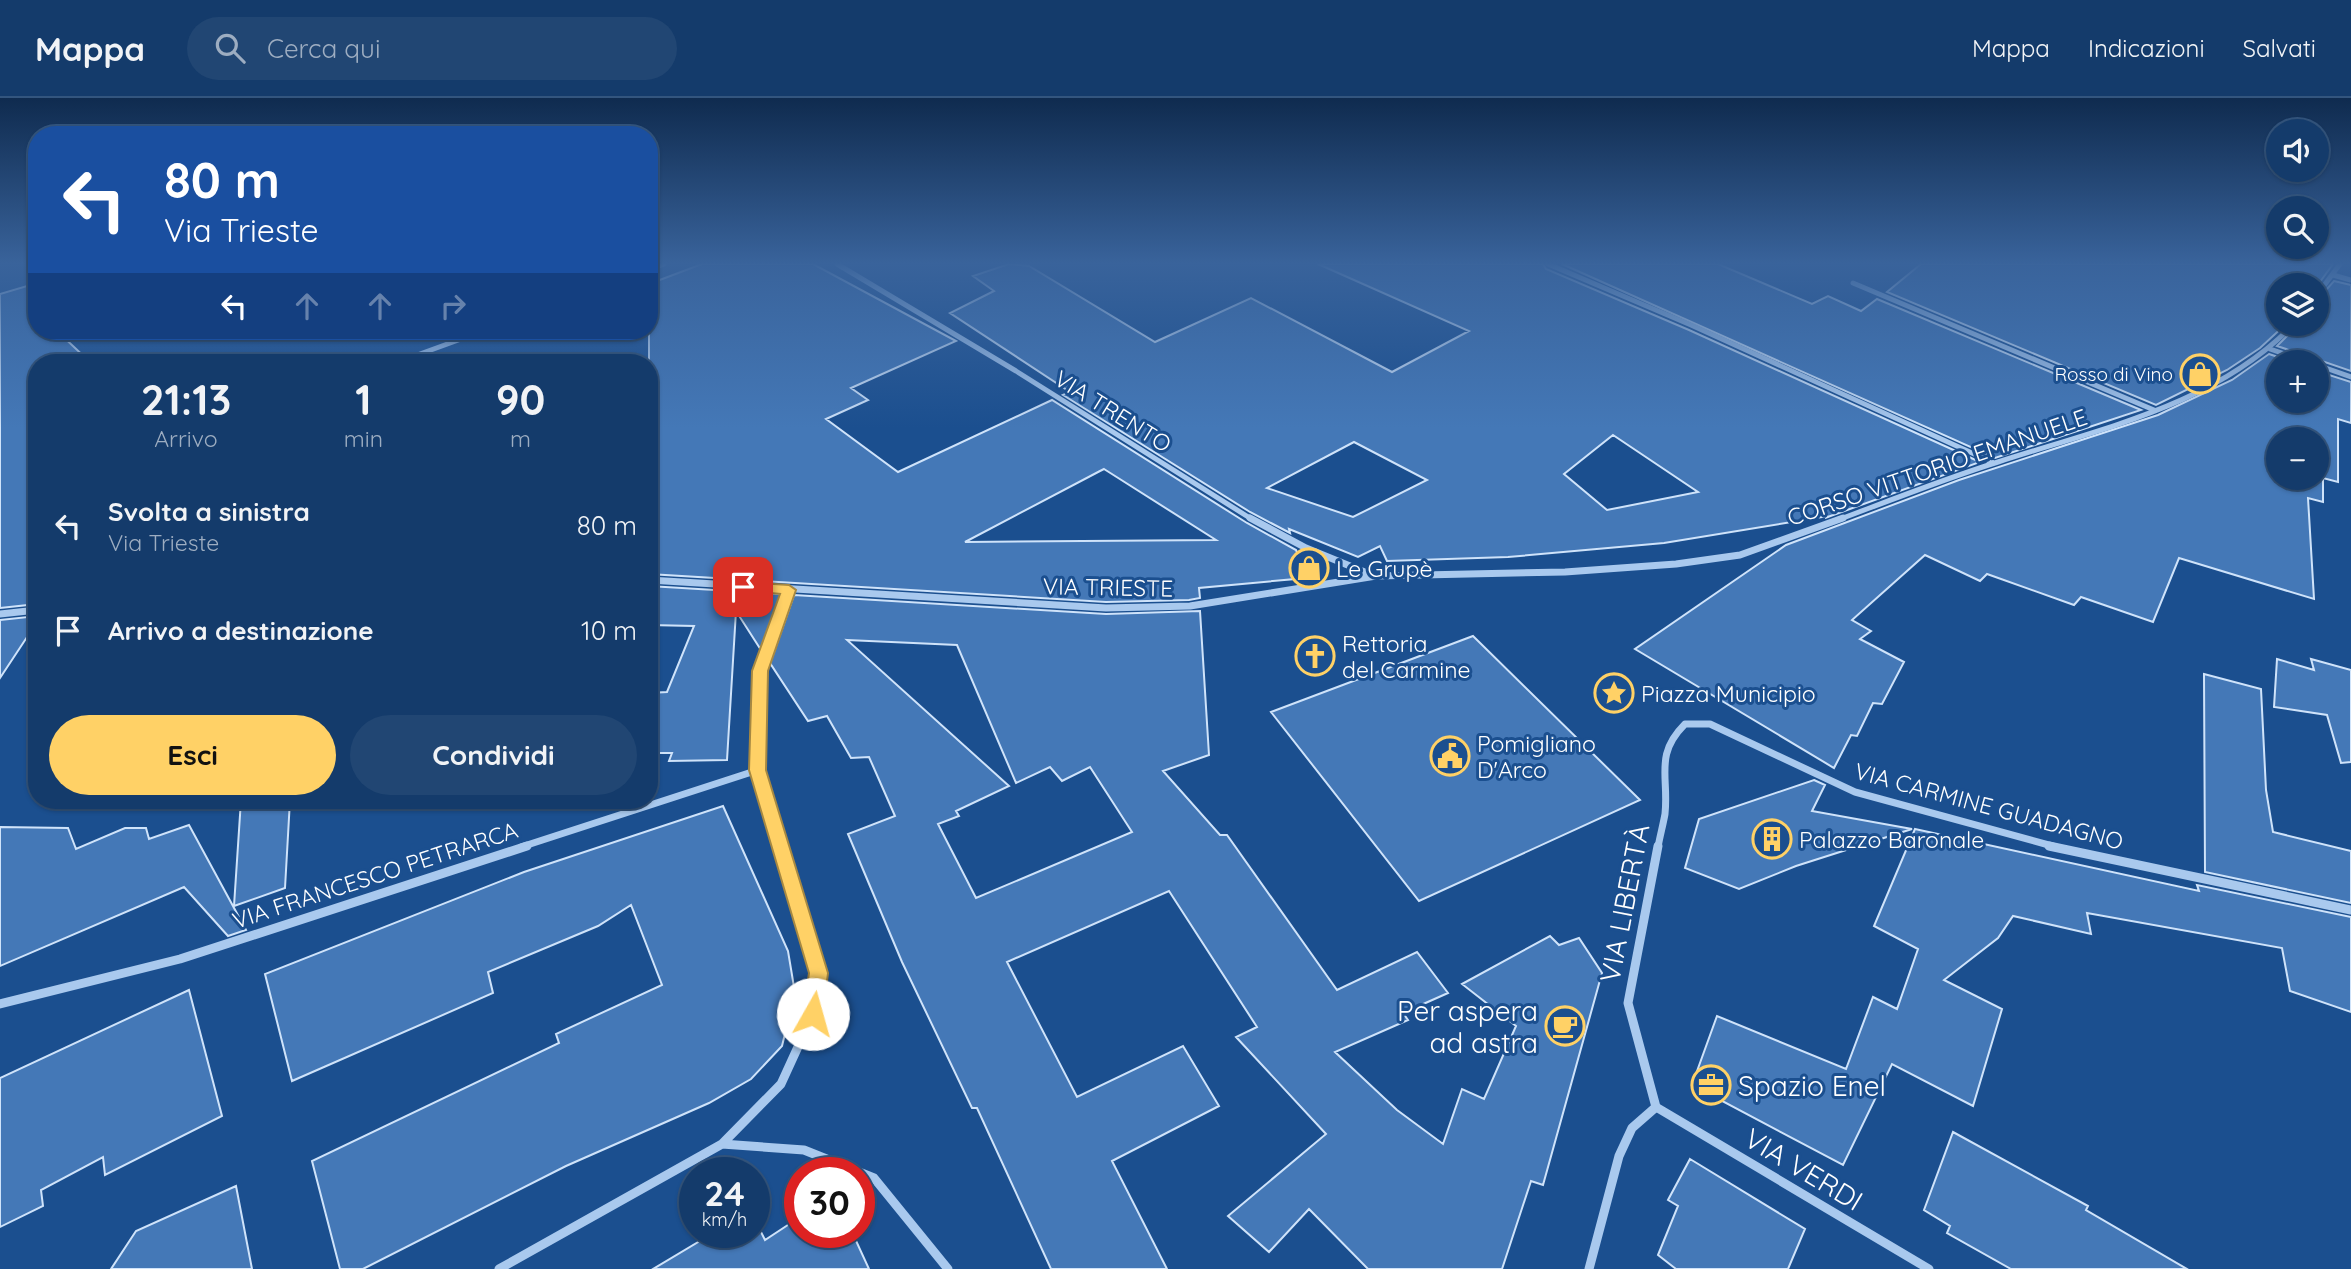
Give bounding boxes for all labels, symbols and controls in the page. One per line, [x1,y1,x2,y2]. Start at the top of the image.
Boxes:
search box [187,17,677,80]
text: Mappa [35,28,145,69]
icon: search [211,29,249,67]
text: Cerca qui [267,32,380,65]
text: Mappa [1972,33,2050,63]
text: Indicazioni [2088,33,2205,63]
text: Salvati [2243,33,2316,63]
map controls [2266,119,2329,490]
button: sound [2266,119,2329,182]
text: 80 m [164,149,280,210]
icon: left [49,154,140,245]
button: search [2266,196,2329,259]
text: Via Trieste [164,210,319,250]
button: layers [2266,273,2329,336]
icon: left [215,287,253,325]
icon: ahead [288,287,326,325]
icon: ahead [361,287,399,325]
icon: right [434,287,472,325]
button: + [2266,350,2329,413]
shop icon: Rosso di Vino [2179,353,2221,395]
place label: Rosso di Vino [2054,362,2173,386]
street label: VIA TRENTO [1049,364,1177,458]
text: 21:13 [141,373,231,426]
text: 1 [355,373,372,426]
text: 90 [496,373,545,426]
street label: CORSO VITTORIO EMANUELE [1783,402,2091,532]
text: Arrivo [154,424,218,453]
text: min [344,424,383,453]
text: m [510,424,531,453]
button: − [2266,427,2329,490]
text: Svolta a sinistra [108,495,310,528]
icon: left [49,507,87,545]
text: 80 m [577,509,637,542]
text: Via Trieste [108,528,219,557]
shop icon: Le Grupè [1288,547,1330,589]
place label: Le Grupè [1336,554,1432,583]
pin [713,557,773,617]
icon: arrive [724,568,762,606]
street label: VIA TRIESTE [1043,571,1173,603]
icon: arrive [49,612,87,650]
text: Arrivo a destinazione [108,614,374,647]
text: 10 m [581,614,637,647]
place label: Rettoria del Carmine [1342,629,1471,684]
church icon: Rettoria del Carmine [1294,635,1336,677]
place icon: Piazza Municipio [1593,672,1635,714]
place label: Piazza Municipio [1641,679,1816,708]
button: Esci [49,715,336,795]
button: Condividi [350,715,637,795]
place label: Pomigliano D'Arco [1477,729,1596,784]
public building icon: Pomigliano D'Arco [1429,735,1471,777]
street label: VIA CARMINE GUADAGNO [1851,756,2127,856]
street label: VIA FRANCESCO PETRARCA [229,815,521,935]
building icon: Palazzo Baronale [1751,818,1793,860]
street label: VIA LIBERTÀ [1591,821,1657,985]
place label: Palazzo Baronale [1799,825,1984,854]
position arrow [776,977,850,1051]
place label: Per aspera ad astra [1397,993,1538,1060]
cafe icon: Per aspera ad astra [1544,1005,1586,1047]
office icon: Spazio Enel [1690,1064,1732,1106]
place label: Spazio Enel [1738,1068,1886,1103]
street label: VIA VERDI [1739,1120,1869,1218]
speed limit sign: 30 [784,1157,875,1248]
text: 24 [704,1171,745,1215]
text: km/h [702,1208,747,1231]

